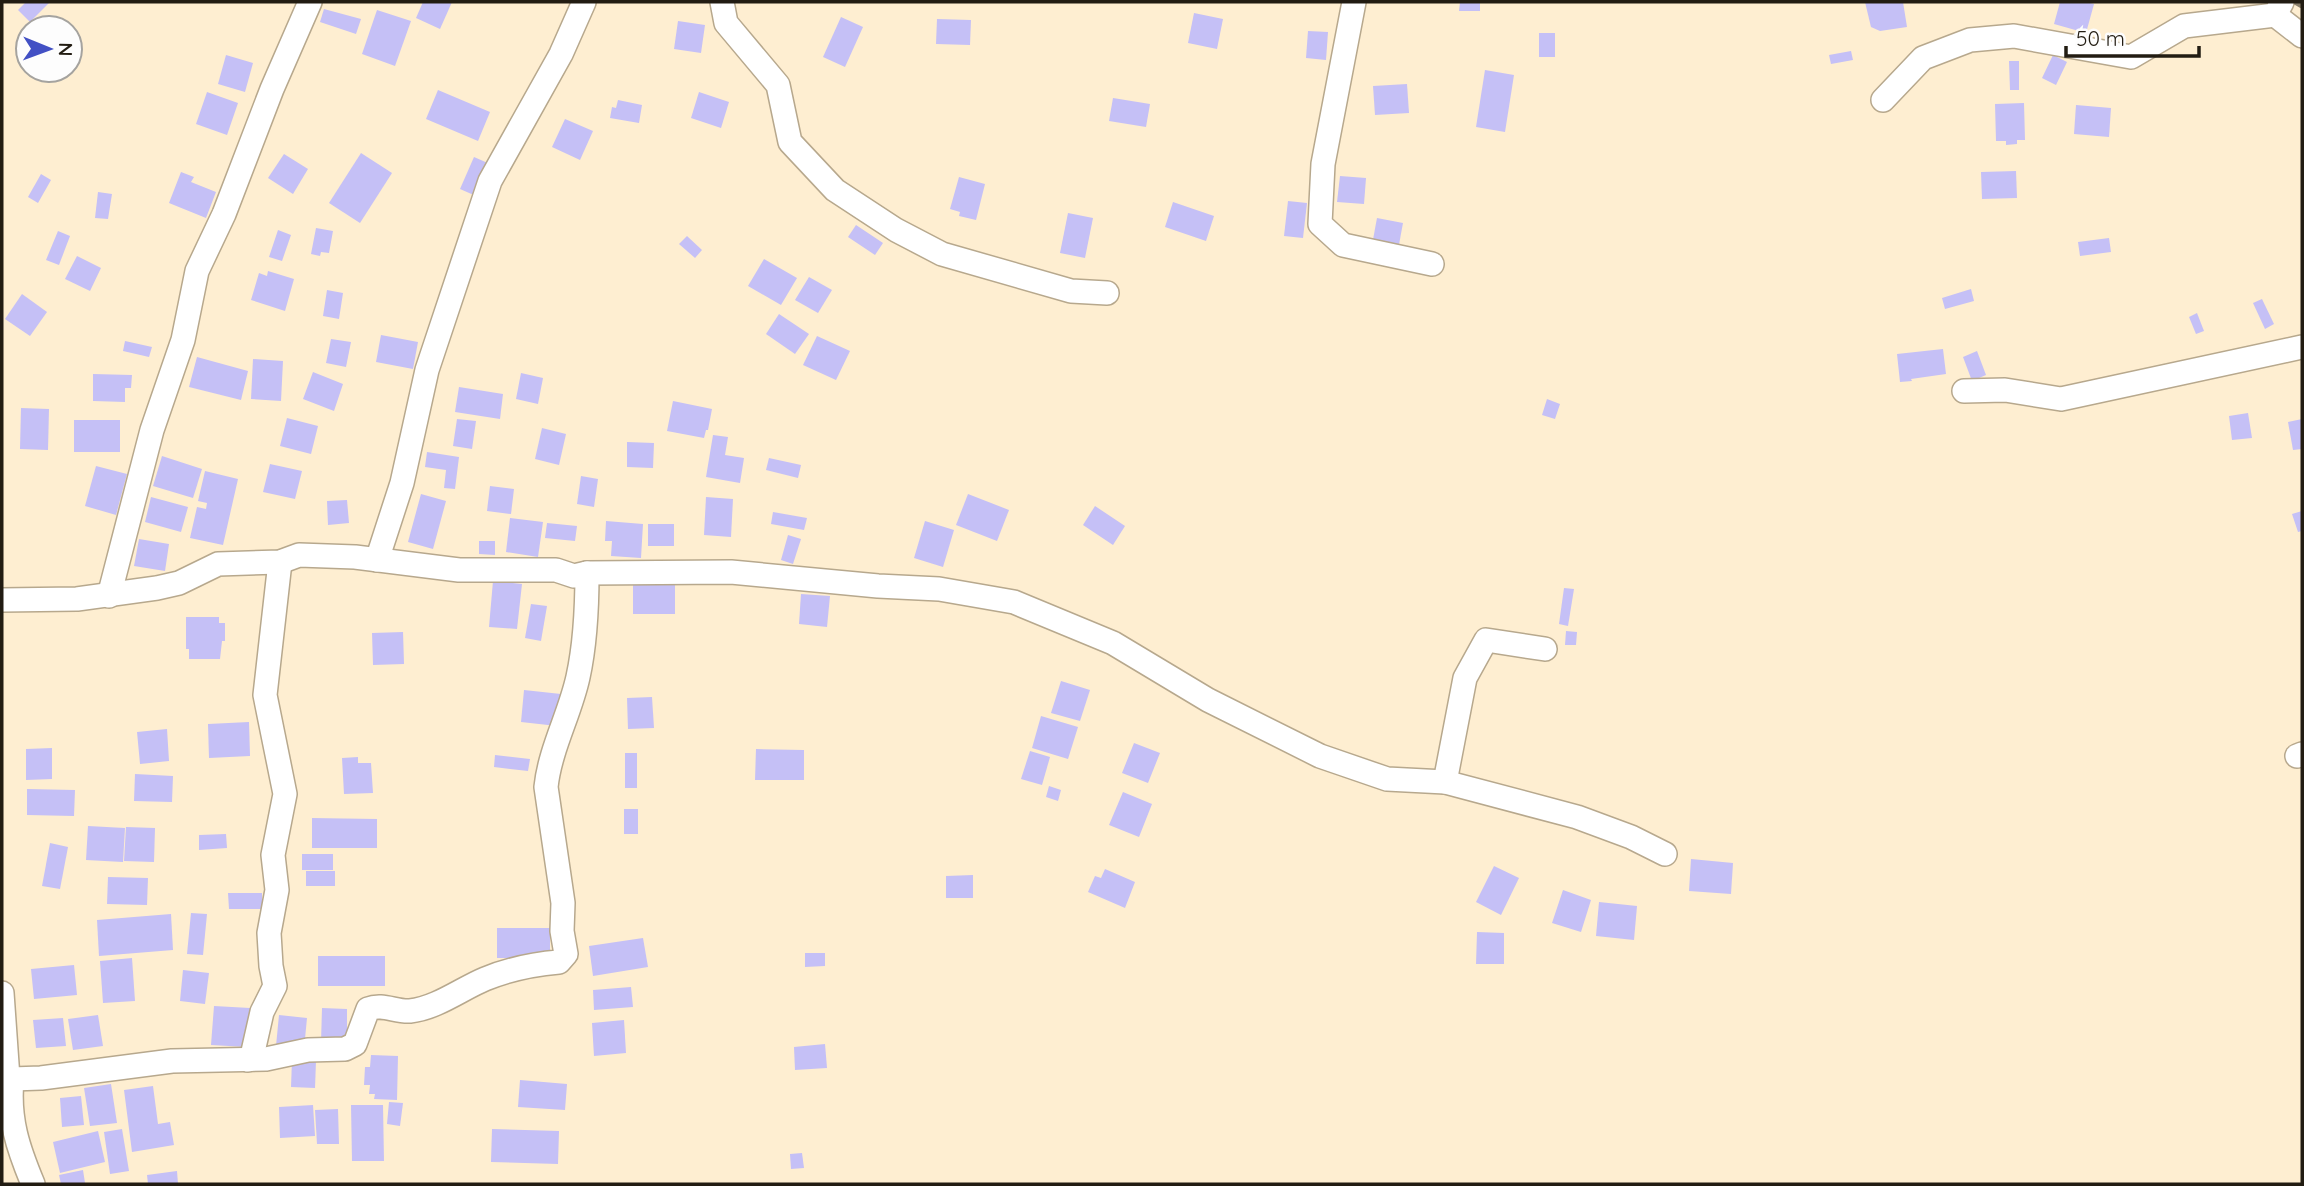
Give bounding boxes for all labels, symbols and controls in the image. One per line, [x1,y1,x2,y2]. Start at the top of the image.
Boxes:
north arrow [14,14,84,84]
scale bar [2066,14,2199,58]
text: 50 m [2076,25,2125,51]
text: N [54,42,78,56]

